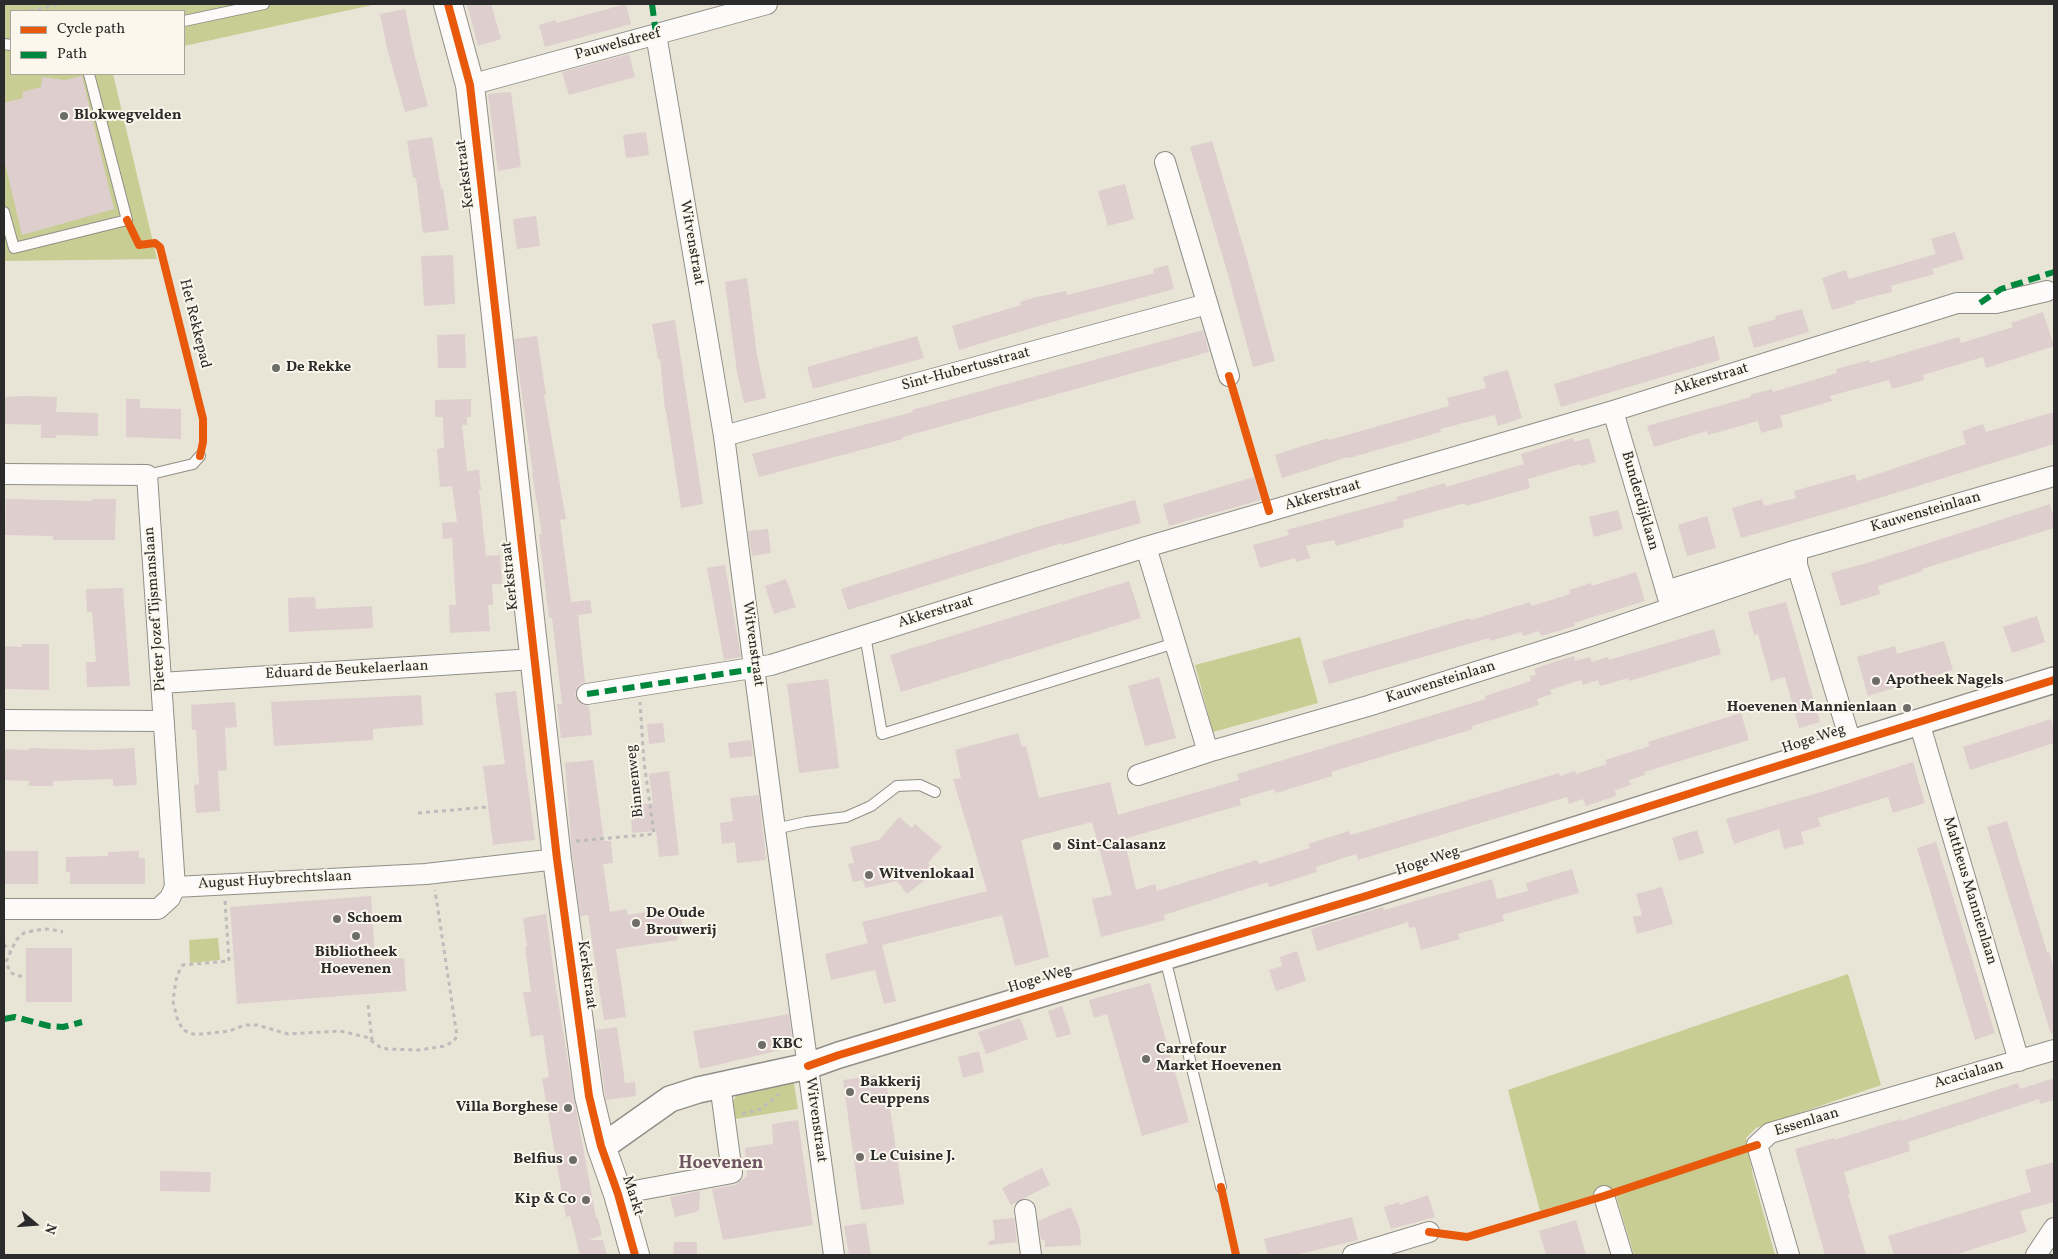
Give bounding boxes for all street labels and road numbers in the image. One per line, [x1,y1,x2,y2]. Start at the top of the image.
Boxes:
street label: Pauwelsdreef [573,25,663,65]
street label: Kerkstraat [453,139,479,209]
street label: Witvenstraat [675,199,707,287]
street label: Het Rekkepad [174,277,214,371]
street label: Sint-Hubertusstraat [900,344,1032,396]
street label: Akkerstraat [1671,360,1751,400]
street label: Bunderdijklaan [1616,449,1662,553]
street label: Akkerstraat [1283,477,1363,515]
street label: Kauwensteinlaan [1869,489,1983,537]
street label: Pieter Jozef Tijsmanslaan [141,526,171,692]
street label: Kerkstraat [498,541,524,611]
street label: Akkerstraat [896,593,976,633]
street label: Witvenstraat [737,600,767,688]
street label: Eduard de Beukelaerlaan [265,658,429,684]
street label: Kauwensteinlaan [1384,658,1498,708]
street label: Hoge Weg [1780,721,1848,759]
street label: Binnenweg [623,744,649,818]
street label: Mattheus Mannienlaan [1938,815,2000,967]
street label: Hoge Weg [1394,843,1462,881]
street label: August Huybrechtslaan [198,868,352,894]
street label: Kerkstraat [572,940,600,1010]
street label: Hoge Weg [1006,962,1074,998]
street label: Acacialaan [1932,1056,2006,1094]
street label: Witvenstraat [800,1076,830,1164]
street label: Essenlaan [1773,1105,1841,1141]
street label: Markt [617,1174,647,1218]

